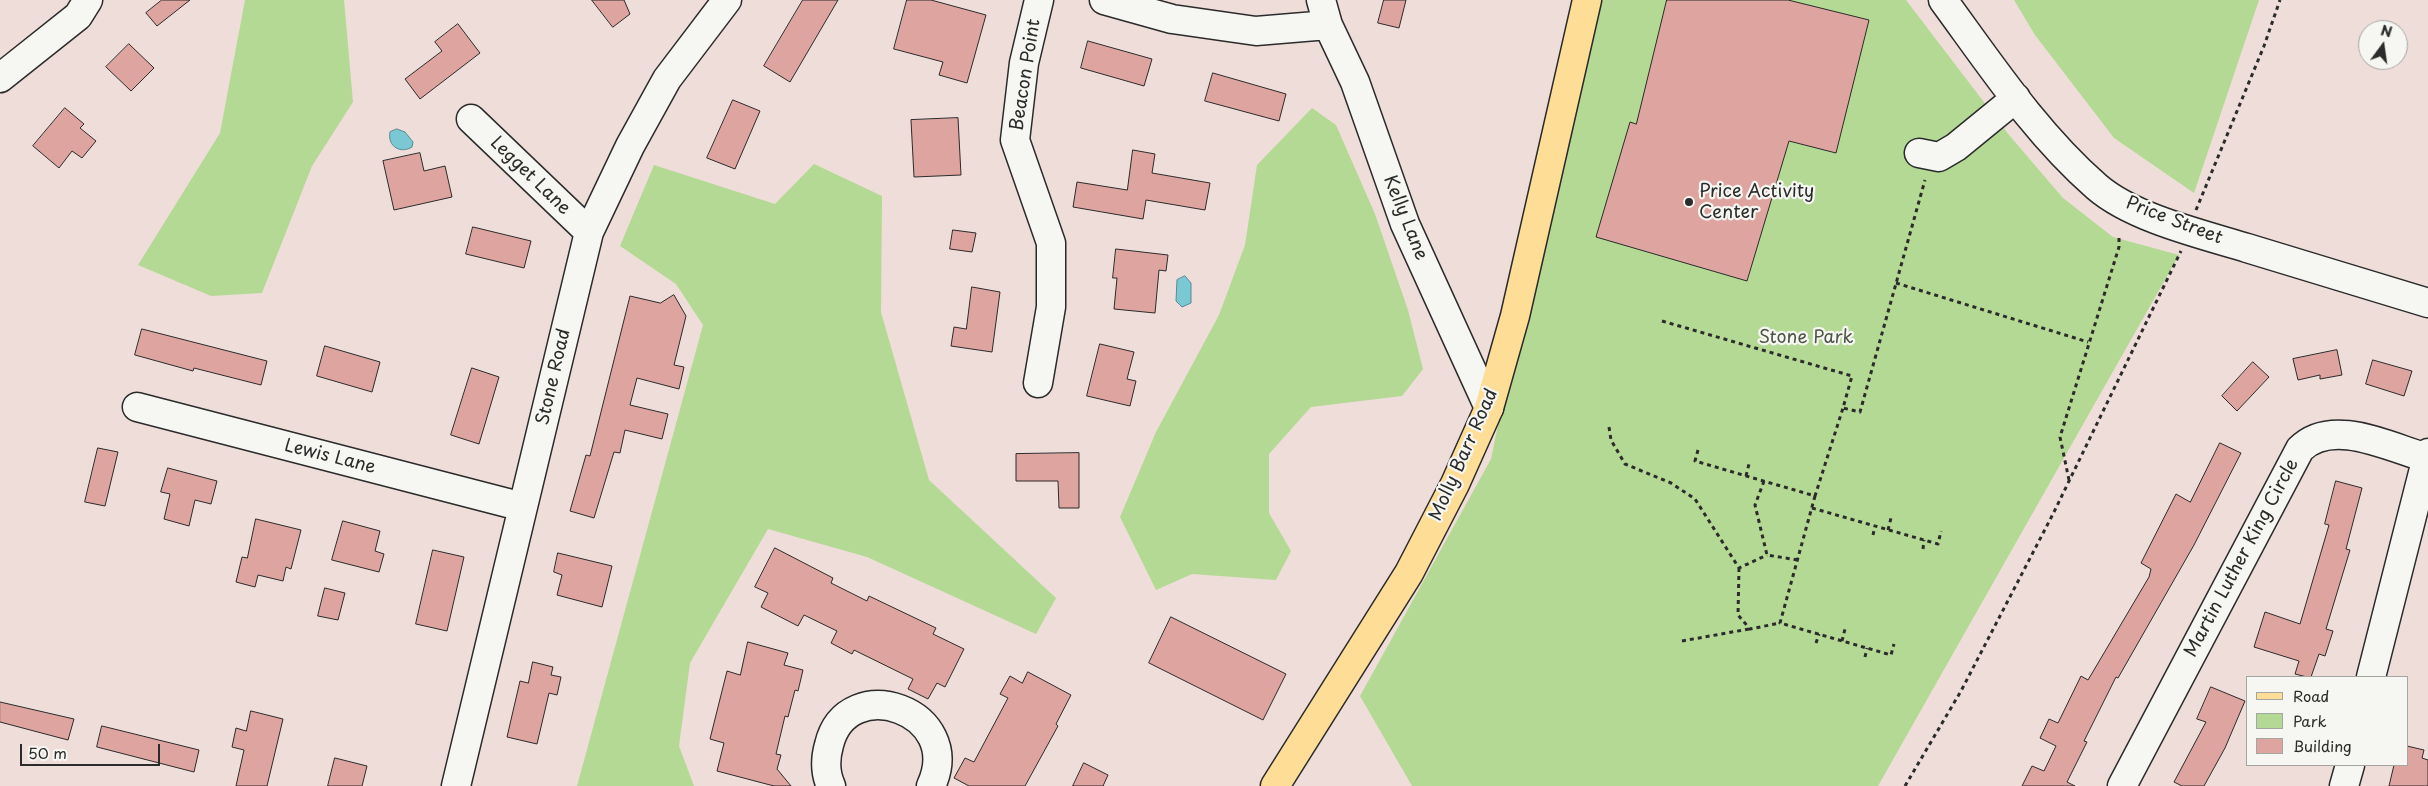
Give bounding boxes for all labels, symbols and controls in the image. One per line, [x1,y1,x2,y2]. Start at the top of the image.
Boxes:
street label: Beacon Point [1007,18,1045,132]
text: N [2379,19,2394,42]
north arrow [2358,20,2408,70]
street label: Legget Lane [485,132,575,220]
street label: Kelly Lane [1378,172,1432,264]
place label: Price Activity Center [1699,181,1814,223]
street label: Price Street [2122,193,2226,249]
marker: Price Activity Center [1683,196,1695,208]
street label: Stone Road [532,327,576,427]
park label: Stone Park [1758,327,1854,349]
street label: Molly Barr Road [1425,386,1503,524]
street label: Lewis Lane [282,435,378,479]
street label: Martin Luther King Circle [2180,455,2304,661]
legend [2246,676,2408,766]
text: Road [2293,684,2329,707]
text: Park [2293,709,2327,732]
scale bar [22,734,162,766]
text: Building [2293,734,2352,757]
text: 50 m [28,741,67,764]

